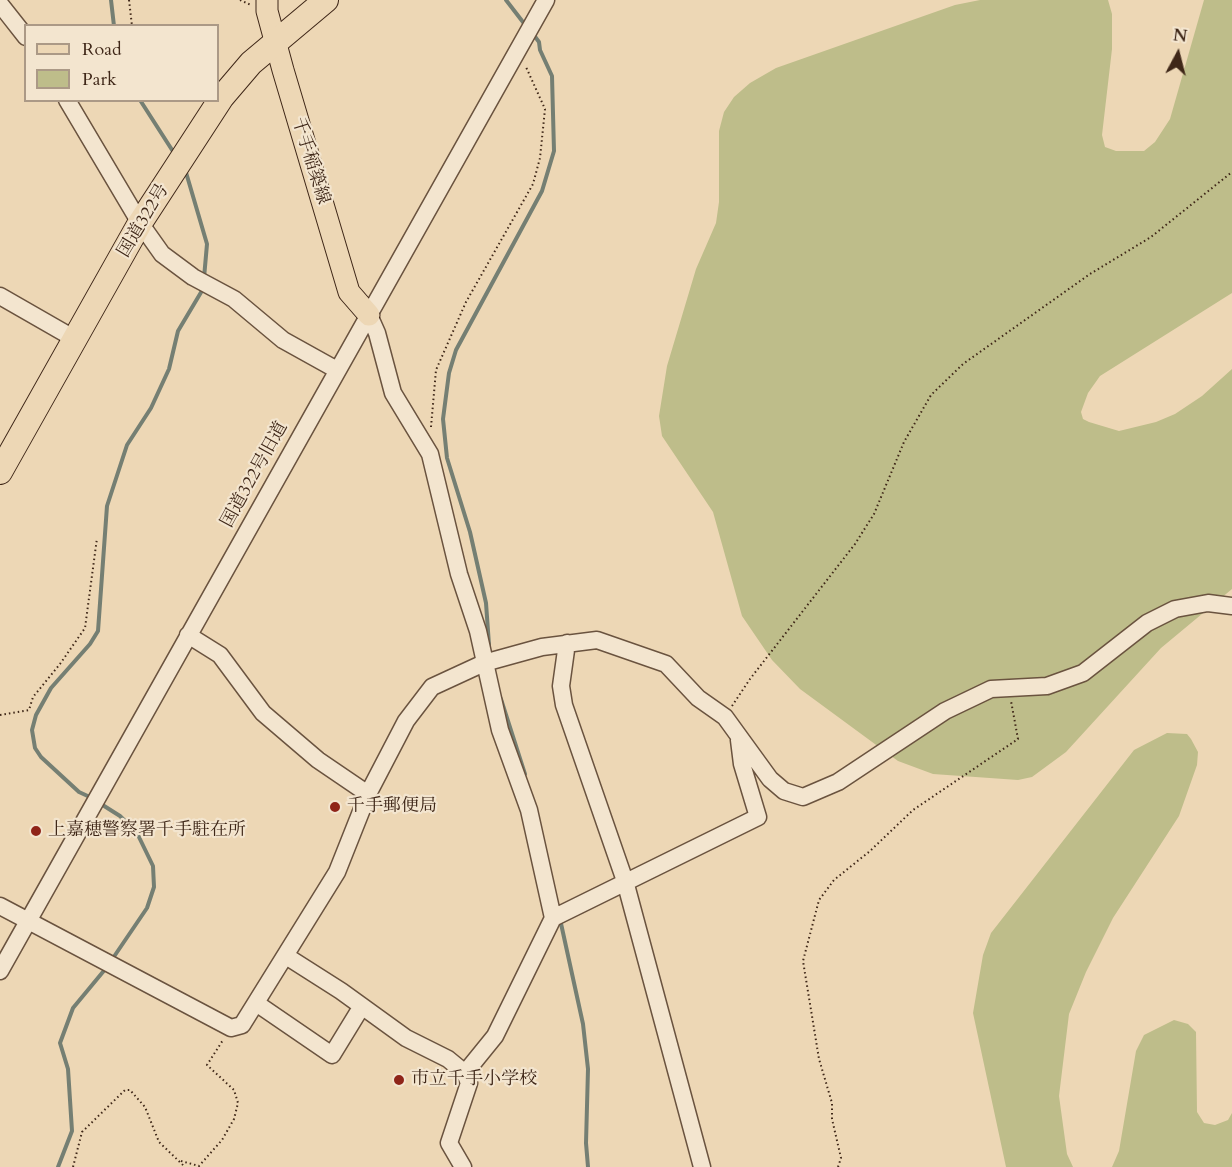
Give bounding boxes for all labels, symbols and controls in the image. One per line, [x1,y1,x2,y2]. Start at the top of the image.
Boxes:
legend [24,24,219,102]
north arrow [1148,24,1208,84]
text: N [1172,24,1188,48]
text: Road [82,37,122,62]
text: Park [82,67,117,92]
street label: 千手稲築線 [287,115,333,207]
street label: 国道322号 [114,180,174,262]
street label: 国道322号旧道 [217,418,293,532]
place label: 千手郵便局 [347,796,437,818]
marker: 千手郵便局 [328,800,342,814]
place label: 上嘉穂警察署千手駐在所 [48,820,246,842]
marker: 上嘉穂警察署千手駐在所 [29,824,43,838]
place label: 市立千手小学校 [411,1069,537,1091]
marker: 市立千手小学校 [392,1073,406,1087]

